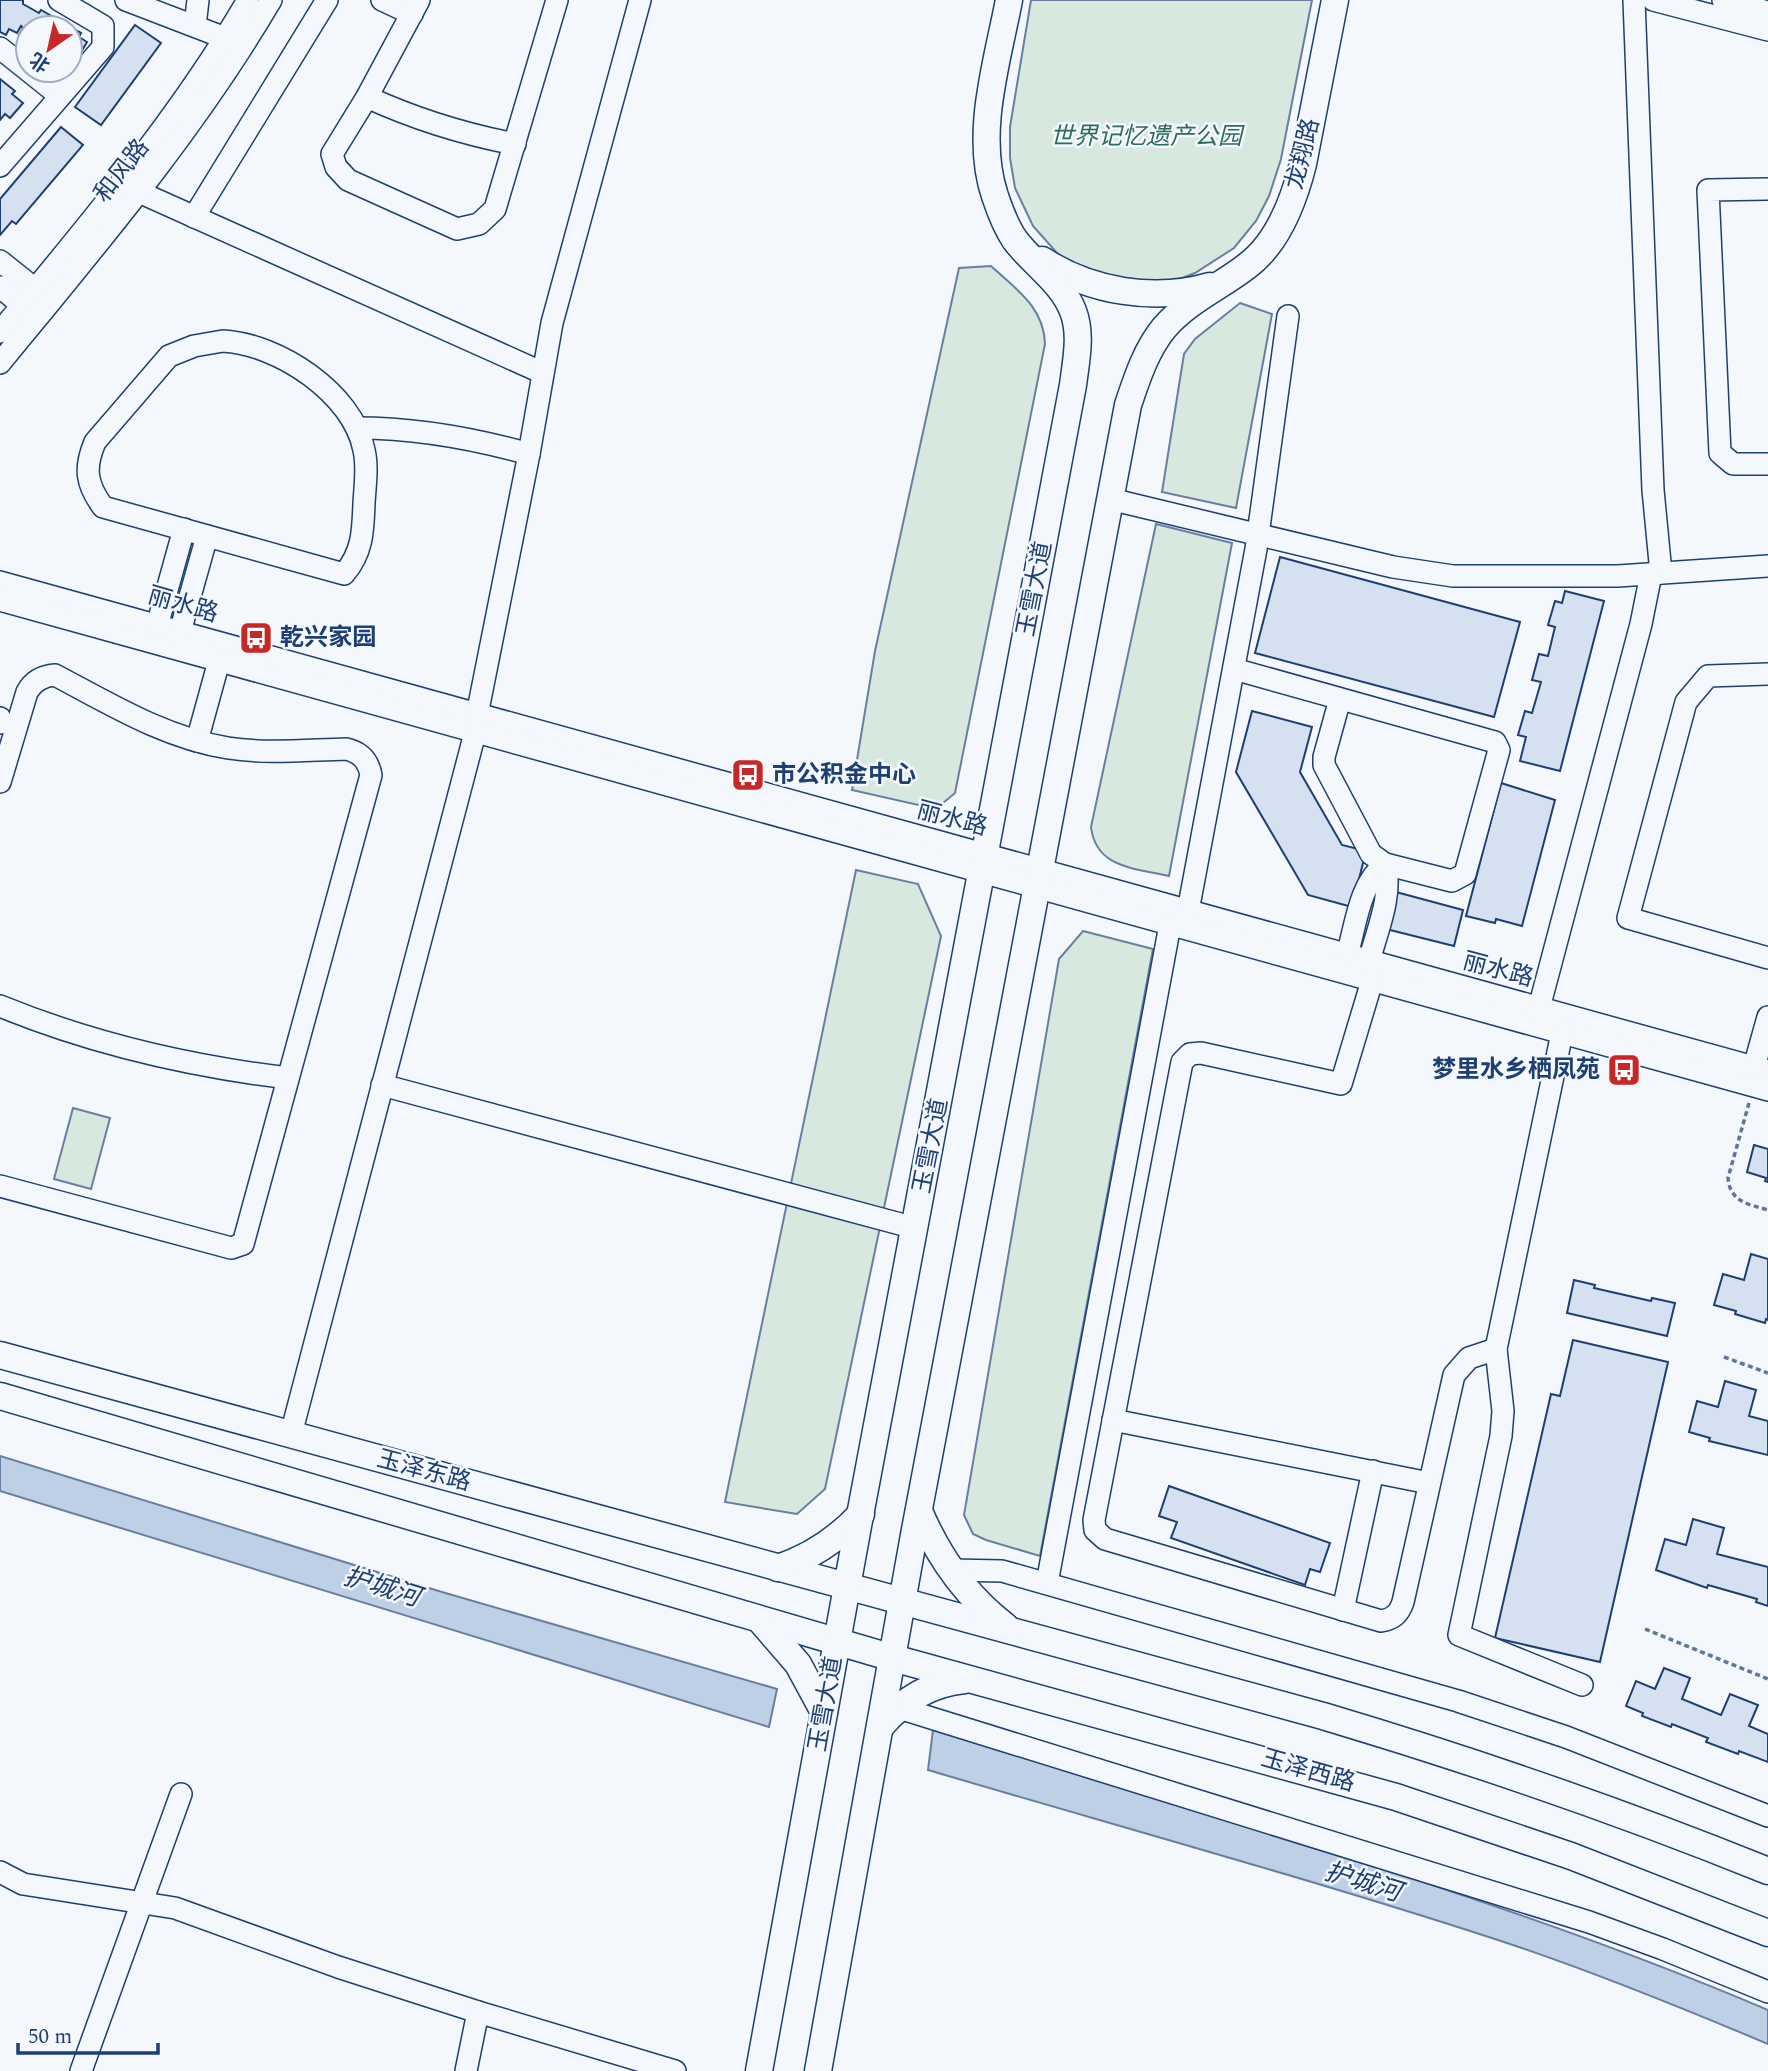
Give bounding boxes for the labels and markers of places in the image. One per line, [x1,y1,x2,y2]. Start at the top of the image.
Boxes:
bus stop icon: 乾兴家园 [237,619,275,657]
place label: 乾兴家园 [280,620,376,656]
bus stop icon: 市公积金中心 [729,756,767,794]
place label: 市公积金中心 [772,757,916,793]
bus stop icon: 梦里水乡栖凤苑 [1605,1051,1643,1089]
place label: 梦里水乡栖凤苑 [1432,1052,1600,1088]

